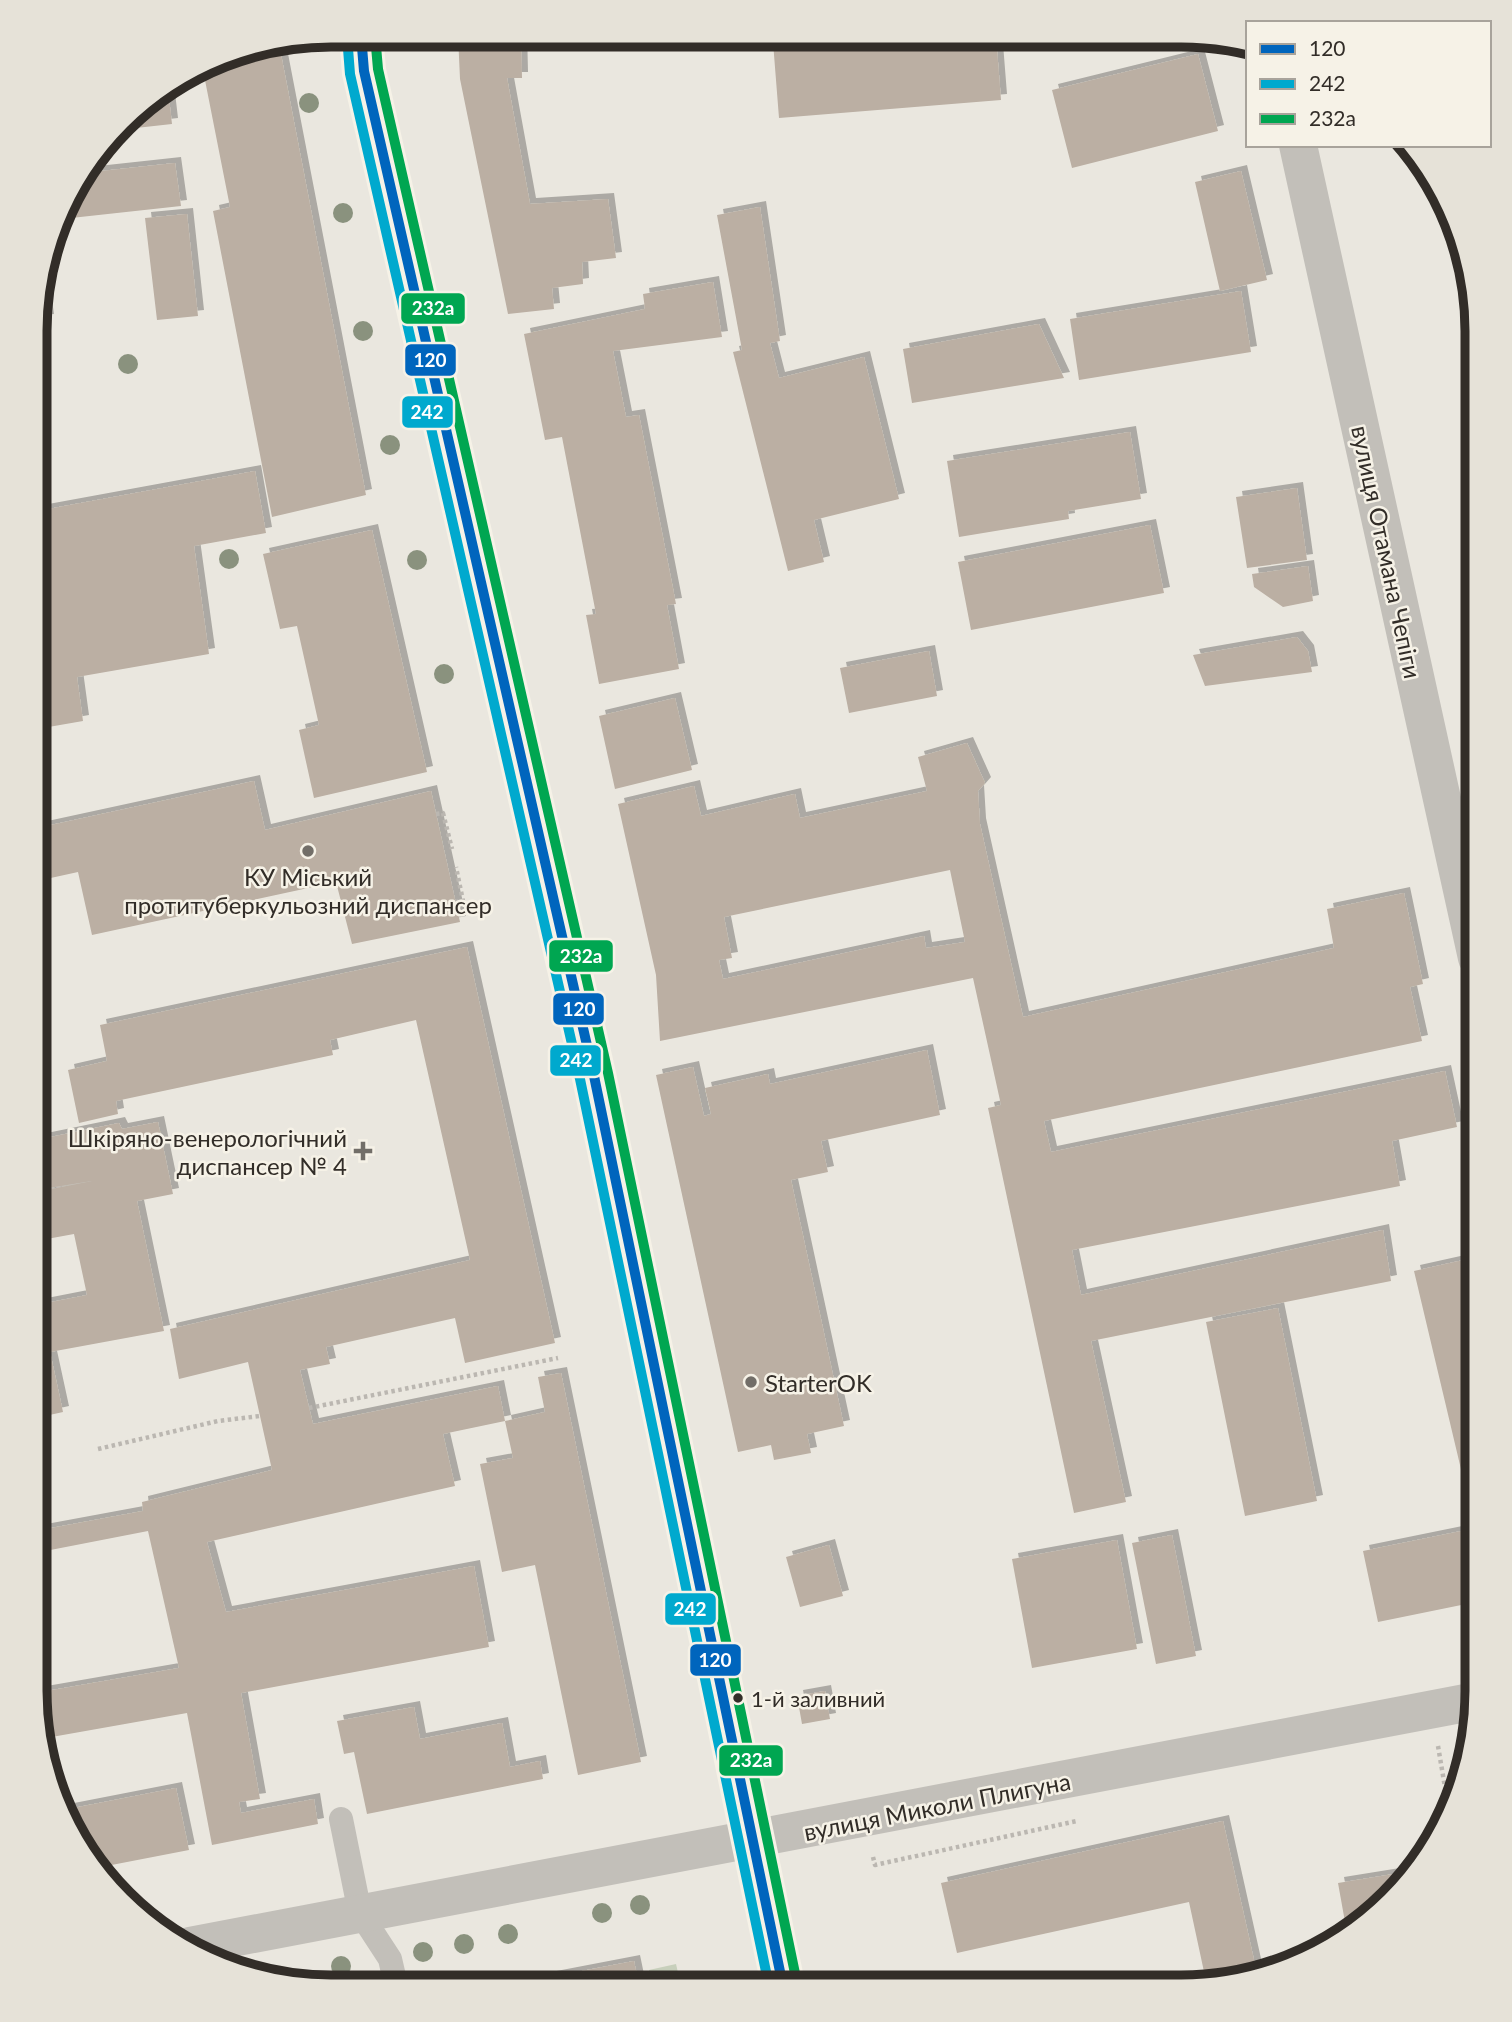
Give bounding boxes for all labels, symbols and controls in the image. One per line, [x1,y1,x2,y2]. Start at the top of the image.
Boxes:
legend [1246,21,1491,147]
text: 120 [1309,35,1346,60]
text: 242 [1309,70,1346,95]
text: 232а [1309,105,1356,130]
line badge: 232а [400,292,466,325]
text: 232а [412,296,454,319]
line badge: 120 [404,343,457,377]
text: 120 [413,348,447,371]
line badge: 242 [401,395,454,429]
text: 242 [410,400,444,423]
street label: вулиця Отамана Чепіги [1346,423,1428,681]
marker: КУ Міський протитуберкульозний диспансер [300,843,316,859]
place label: КУ Міський протитуберкульозний диспансер [124,862,492,919]
line badge: 232а [548,939,614,973]
text: 232а [560,944,602,967]
line badge: 120 [552,992,605,1026]
text: 120 [562,997,596,1020]
line badge: 242 [549,1044,602,1077]
text: 242 [559,1048,593,1071]
place label: Шкіряно-венерологічний диспансер № 4 [68,1123,347,1180]
marker: Шкіряно-венерологічний диспансер № 4 [353,1141,373,1161]
place label: StarterOK [765,1368,872,1397]
marker: StarterOK [743,1374,759,1390]
line badge: 242 [664,1592,717,1626]
text: 242 [673,1597,707,1620]
line badge: 120 [689,1643,742,1677]
text: 120 [698,1648,732,1671]
place label: 1-й заливний [751,1685,885,1712]
marker: 1-й заливний [731,1691,745,1705]
line badge: 232а [718,1744,784,1777]
text: 232а [730,1748,772,1771]
street label: вулиця Миколи Плигуна [801,1766,1073,1846]

